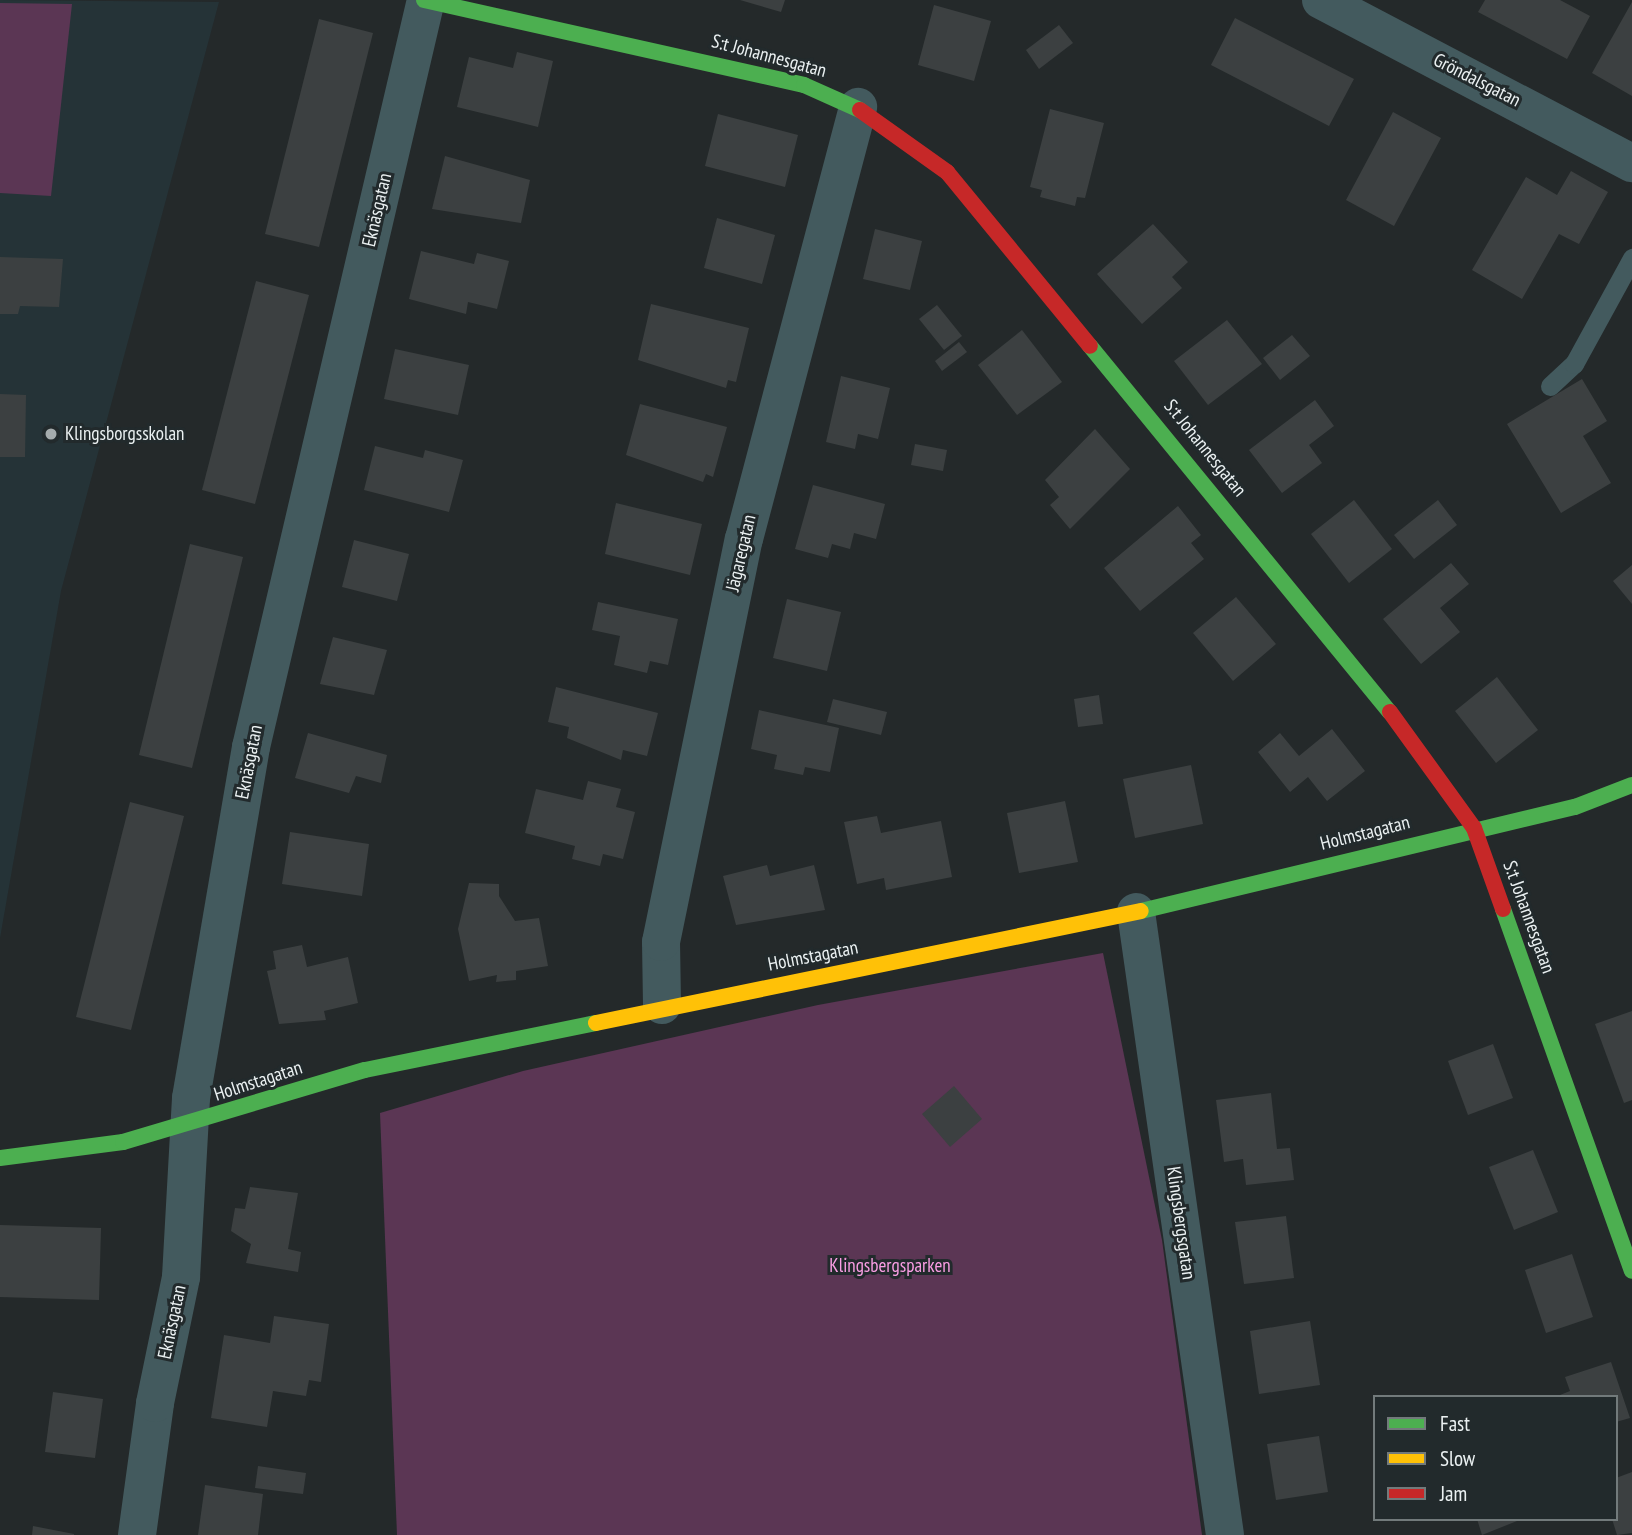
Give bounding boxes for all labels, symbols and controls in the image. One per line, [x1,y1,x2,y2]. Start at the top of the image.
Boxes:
street label: S:t Johannesgatan [709,30,829,82]
street label: Gröndalsgatan [1430,48,1524,112]
street label: Eknäsgatan [357,171,397,249]
street label: S:t Johannesgatan [1159,395,1251,501]
place label: Klingsborgsskolan [65,423,184,445]
marker: Klingsborgsskolan [43,426,59,442]
street label: Jägaregatan [721,513,761,593]
street label: Eknäsgatan [231,723,267,801]
street label: Holmstagatan [1318,811,1412,855]
street label: S:t Johannesgatan [1498,858,1560,976]
street label: Holmstagatan [766,936,860,976]
street label: Holmstagatan [211,1056,305,1106]
street label: Klingsbergsgatan [1162,1165,1200,1281]
park label: Klingsbergsparken [829,1255,951,1277]
street label: Eknäsgatan [153,1283,191,1361]
legend [1373,1395,1618,1521]
text: Fast [1440,1410,1470,1437]
text: Slow [1440,1445,1475,1472]
text: Jam [1440,1480,1467,1507]

